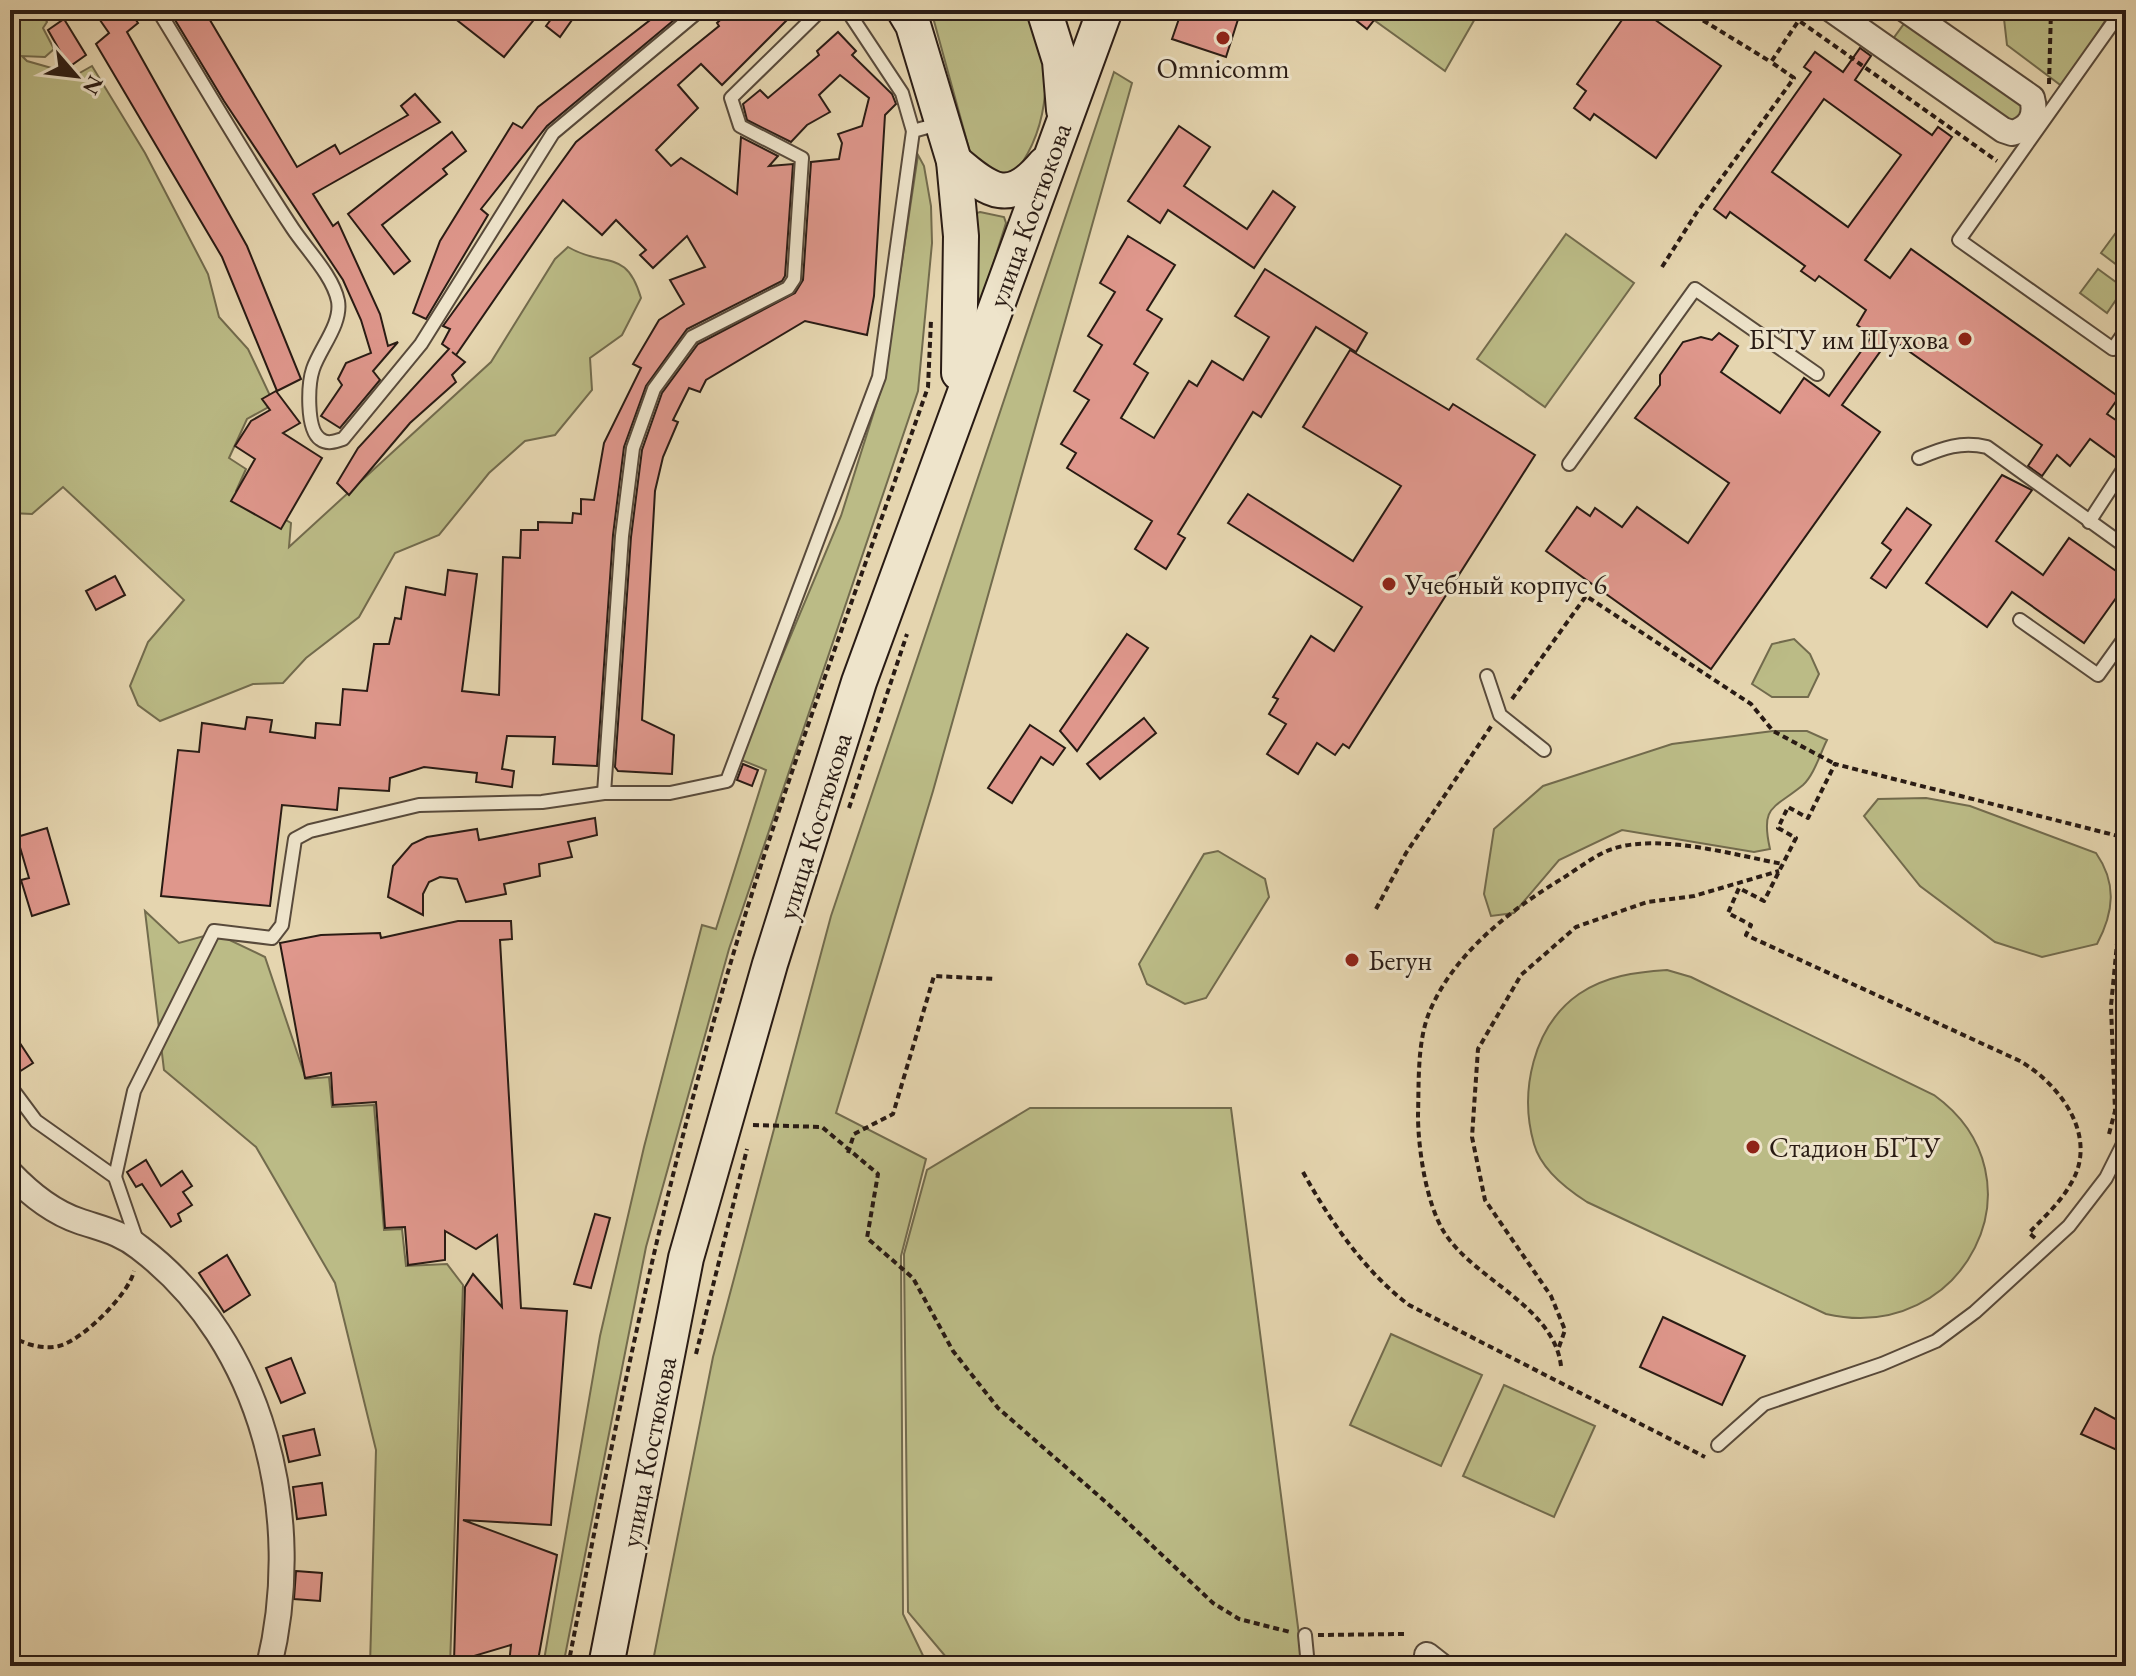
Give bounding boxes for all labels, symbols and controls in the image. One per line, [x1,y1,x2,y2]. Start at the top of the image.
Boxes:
marker: Omnicomm [1214,29,1232,47]
north arrow [36,36,116,116]
place label: Omnicomm [1156,50,1290,86]
text: N [76,70,110,100]
street label: улица Костюкова [979,117,1079,312]
place label: БГТУ им Шухова [1749,321,1950,357]
marker: БГТУ им Шухова [1956,330,1974,348]
place label: Учебный корпус 6 [1404,566,1607,602]
marker: Учебный корпус 6 [1380,575,1398,593]
street label: улица Костюкова [768,727,860,924]
place label: Бегун [1368,942,1432,978]
marker: Бегун [1343,951,1361,969]
place label: Стадион БГТУ [1769,1129,1941,1165]
marker: Стадион БГТУ [1744,1138,1762,1156]
street label: улица Костюкова [612,1353,684,1551]

